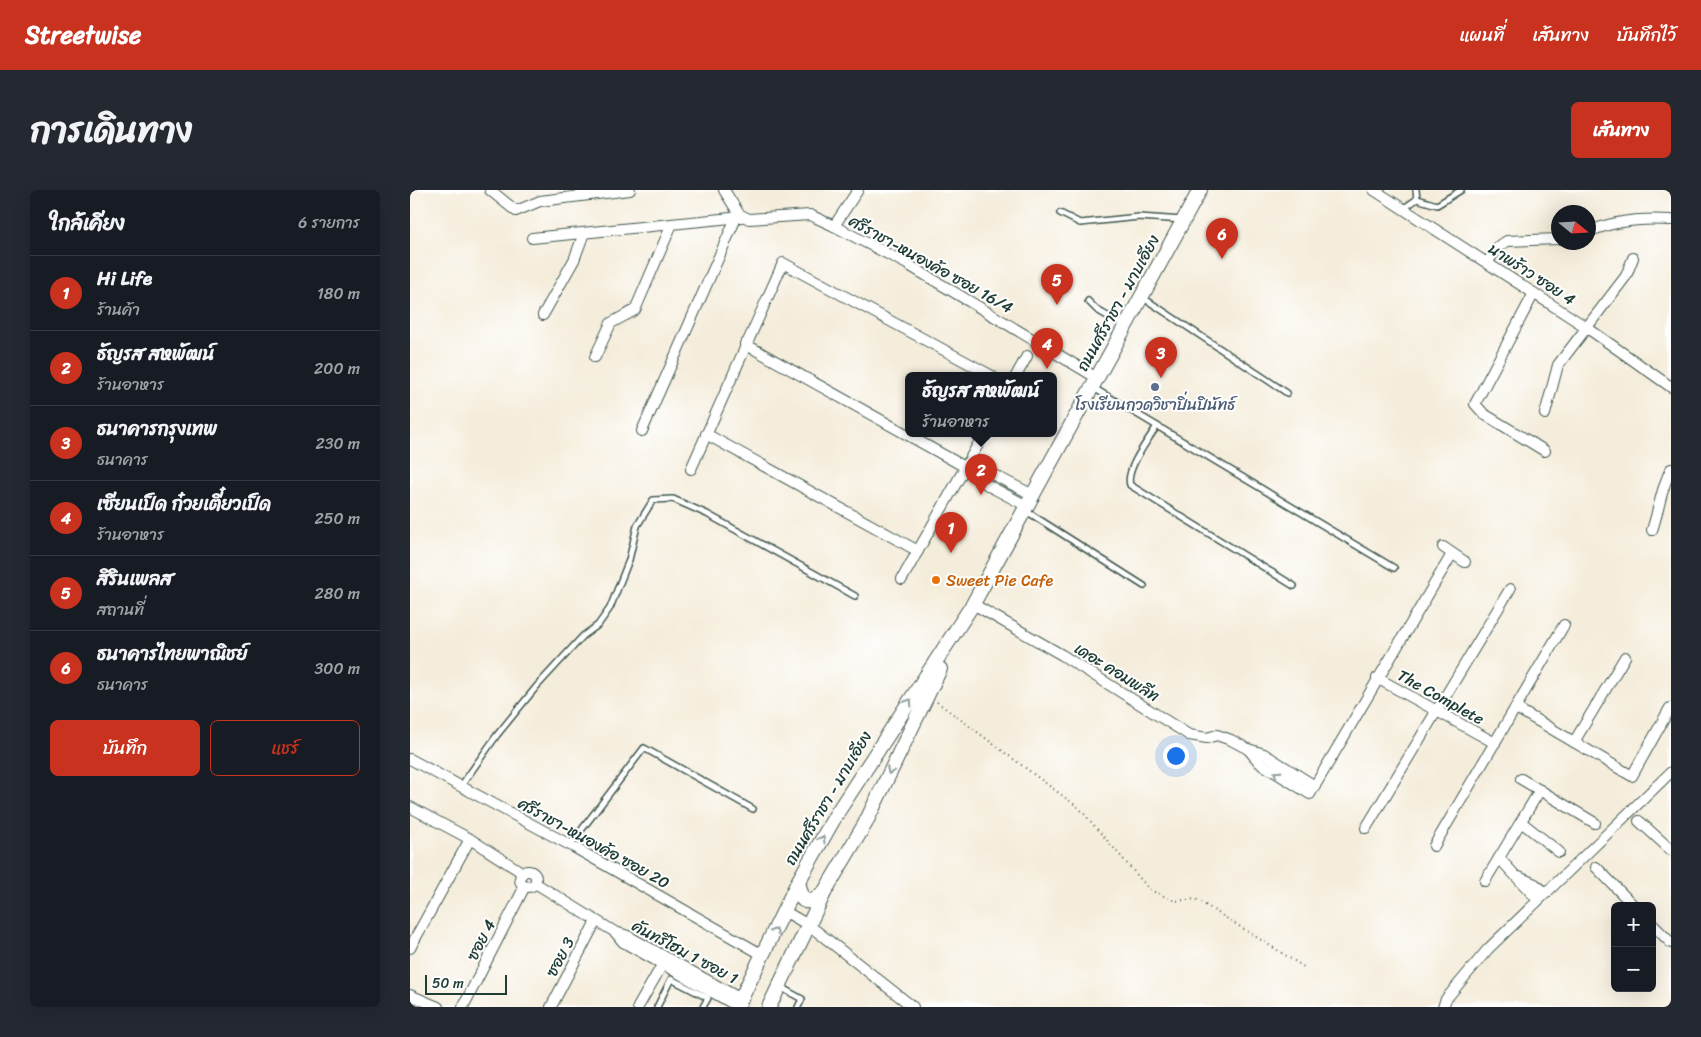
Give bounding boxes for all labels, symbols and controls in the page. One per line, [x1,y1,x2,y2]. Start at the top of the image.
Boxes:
text: Streetwise [25,14,141,56]
text: แผนที่ [1459,19,1504,51]
text: เส้นทาง [1532,19,1589,51]
text: บันทึกไว้ [1617,19,1676,51]
text: การเดินทาง [30,99,192,161]
button: เส้นทาง [1571,102,1671,158]
text: ใกล้เคียง [50,204,125,242]
north arrow [1551,205,1596,250]
street label: ศรีราชา-หนองค้อ ซอย 16/4 [843,206,1019,321]
text: 6 รายการ [298,208,360,237]
pin: 6 [1206,218,1238,259]
street label: ถนนศรีราชา - มาบเอียง [1068,229,1168,377]
street label: นาพร้าว ซอย 4 [1482,235,1582,313]
text: Hi Life [97,262,152,295]
pin: 5 [1041,264,1073,305]
text: 1 [63,279,69,308]
text: 180 m [317,279,360,308]
text: ร้านค้า [97,295,140,324]
pin: 4 [1031,328,1063,369]
text: ธัญรส สหพัฒน์ [97,337,214,370]
pin: 3 [1145,337,1177,378]
text: 2 [61,354,71,383]
text: 200 m [314,354,360,383]
text: ร้านอาหาร [97,370,164,399]
popup [905,372,1057,437]
text: ธัญรส สหพัฒน์ [922,374,1040,407]
marker: โรงเรียนกวดวิชาปิ่นปินัทธ์ [1149,381,1161,393]
place label: โรงเรียนกวดวิชาปิ่นปินัทธ์ [1075,390,1238,419]
text: ร้านอาหาร [922,407,989,436]
text: ธนาคารกรุงเทพ [97,412,217,445]
text: 3 [62,429,70,458]
text: 230 m [315,429,360,458]
text: ธนาคาร [97,445,148,474]
pin: 2 [965,454,997,495]
text: เซียนเป็ด ก๋วยเตี๋ยวเป็ด [97,487,271,520]
text: 4 [61,504,71,533]
text: 250 m [314,504,360,533]
pin: 1 [935,512,967,553]
text: ร้านอาหาร [97,520,164,549]
text: สิรินเพลส [97,562,172,595]
place label: Sweet Pie Cafe [946,566,1054,595]
marker: Sweet Pie Cafe [930,574,942,586]
text: 5 [61,579,71,608]
text: 280 m [315,579,360,608]
text: สถานที่ [97,595,144,624]
street label: เดอะ คอมพลีท [1068,634,1166,710]
text: ธนาคารไทยพาณิชย์ [97,637,247,670]
text: 6 [61,654,71,683]
text: 300 m [315,654,360,683]
street label: The Complete [1392,661,1490,733]
text: ธนาคาร [97,670,148,699]
one-way arrow [903,698,913,707]
button: บันทึก [50,720,200,776]
button: แชร์ [210,720,360,776]
street label: ถนนศรีราชา - มาบเอียง [776,724,880,871]
your location [1163,743,1189,769]
one-way arrow [886,766,897,775]
one-way arrow [1274,771,1283,780]
street label: ศรีราชา-หนองค้อ ซอย 20 [512,789,675,897]
one-way arrow [816,835,826,844]
map controls [1611,902,1656,992]
button: + [1611,902,1656,947]
street label: คันทรีโฮม 1 ซอย 1 [626,912,744,992]
street label: ซอย 4 [458,914,504,966]
one-way arrow [768,927,778,936]
street label: ซอย 3 [537,932,583,982]
button: − [1611,947,1656,992]
text: 50 m [432,971,464,996]
scale bar [425,972,508,995]

